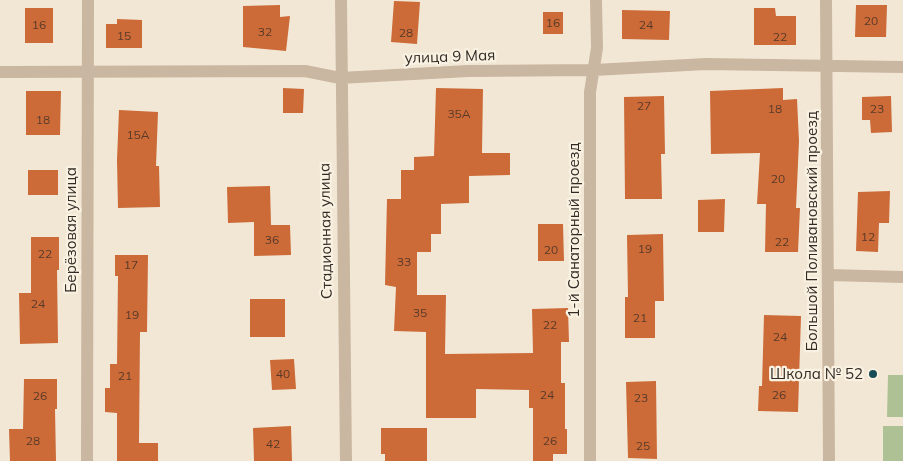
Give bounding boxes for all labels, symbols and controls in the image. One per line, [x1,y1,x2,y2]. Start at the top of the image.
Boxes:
house number: 20 [864,14,878,28]
house number: 16 [546,16,560,30]
house number: 16 [32,18,46,32]
house number: 24 [639,18,653,32]
house number: 32 [258,25,272,39]
house number: 28 [399,26,413,40]
house number: 15 [117,29,131,43]
house number: 22 [773,30,787,44]
street label: улица 9 Мая [404,46,496,68]
house number: 27 [637,99,651,113]
house number: 18 [768,102,782,116]
house number: 23 [870,102,884,116]
house number: 35А [447,107,471,121]
street label: Большой Поливановский проезд [803,111,821,351]
house number: 18 [36,113,50,127]
house number: 15А [126,128,150,142]
street label: 1-й Санаторный проезд [565,142,583,318]
street label: Стадионная улица [316,163,336,299]
street label: Берёзовая улица [62,167,80,293]
house number: 20 [771,172,785,186]
house number: 12 [861,230,875,244]
house number: 36 [265,233,279,247]
house number: 22 [775,235,789,249]
house number: 19 [638,242,652,256]
house number: 20 [544,243,558,257]
house number: 22 [38,247,52,261]
house number: 33 [397,255,411,269]
house number: 17 [124,258,138,272]
house number: 24 [31,297,45,311]
house number: 35 [413,306,427,320]
house number: 19 [125,308,139,322]
house number: 21 [633,311,647,325]
house number: 22 [543,318,557,332]
house number: 24 [773,330,787,344]
place label: Школа № 52 [770,365,863,383]
house number: 40 [276,367,290,381]
marker: Школа № 52 [867,368,879,380]
house number: 21 [118,369,132,383]
house number: 24 [540,388,554,402]
house number: 26 [772,388,786,402]
house number: 26 [33,389,47,403]
house number: 23 [634,391,648,405]
house number: 28 [26,434,40,448]
house number: 26 [543,434,557,448]
house number: 42 [266,437,280,451]
house number: 25 [636,439,650,453]

